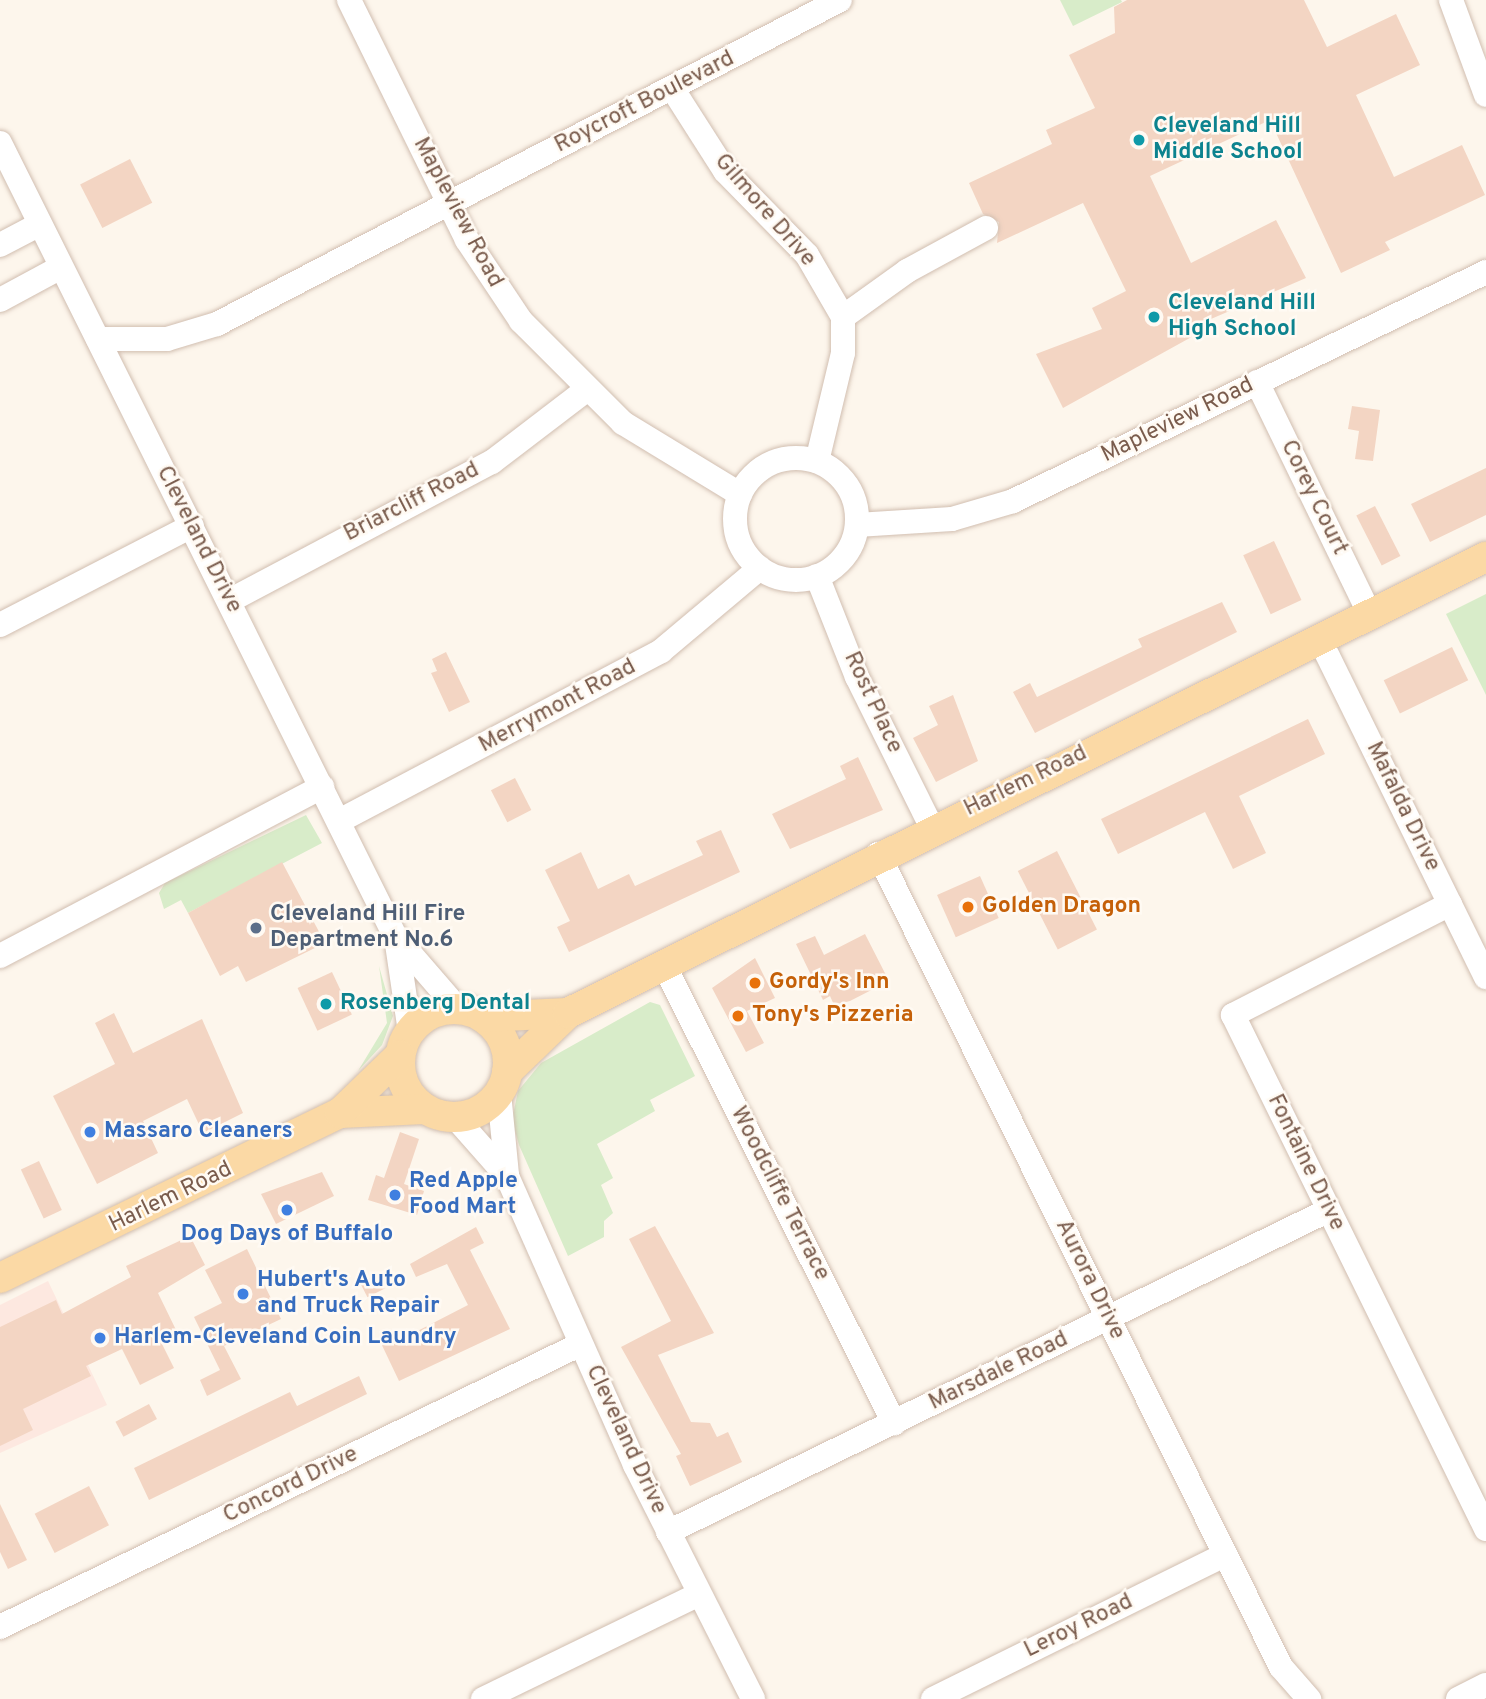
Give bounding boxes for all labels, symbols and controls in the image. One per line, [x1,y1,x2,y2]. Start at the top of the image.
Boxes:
street label: Roycroft Boulevard [551,46,739,160]
place label: Cleveland Hill Middle School [1153,113,1303,167]
marker: Cleveland Hill Middle School [1131,132,1147,148]
street label: Mapleview Road [406,133,508,293]
street label: Gilmore Drive [707,149,821,273]
place label: Cleveland Hill High School [1168,290,1316,344]
marker: Cleveland Hill High School [1146,309,1162,325]
street label: Mapleview Road [1097,372,1259,470]
street label: Corey Court [1273,436,1353,560]
street label: Briarcliff Road [340,457,484,549]
street label: Cleveland Drive [149,462,247,618]
street label: Rost Place [836,648,908,758]
street label: Merrymont Road [475,654,641,760]
street label: Mafalda Drive [1359,738,1445,876]
street label: Harlem Road [960,740,1092,824]
place label: Golden Dragon [982,893,1141,921]
marker: Golden Dragon [960,899,976,915]
place label: Cleveland Hill Fire Department No.6 [270,901,465,955]
marker: Cleveland Hill Fire Department No.6 [248,920,264,936]
place label: Gordy's Inn [769,969,890,997]
marker: Gordy's Inn [747,975,763,991]
place label: Rosenberg Dental [340,990,530,1018]
marker: Rosenberg Dental [318,996,334,1012]
place label: Tony's Pizzeria [752,1002,914,1030]
marker: Tony's Pizzeria [730,1008,746,1024]
street label: Fontaine Drive [1260,1090,1350,1236]
street label: Woodcliffe Terrace [723,1102,835,1286]
place label: Massaro Cleaners [104,1118,293,1146]
marker: Massaro Cleaners [82,1124,98,1140]
street label: Harlem Road [105,1156,237,1240]
place label: Red Apple Food Mart [409,1168,519,1222]
marker: Red Apple Food Mart [387,1187,403,1203]
marker: Dog Days of Buffalo [279,1202,295,1218]
street label: Aurora Drive [1048,1215,1130,1345]
place label: Dog Days of Buffalo [181,1221,393,1249]
place label: Hubert's Auto and Truck Repair [257,1267,439,1321]
marker: Hubert's Auto and Truck Repair [235,1286,251,1302]
place label: Harlem-Cleveland Coin Laundry [114,1324,457,1352]
street label: Marsdale Road [925,1326,1073,1418]
marker: Harlem-Cleveland Coin Laundry [92,1330,108,1346]
street label: Cleveland Drive [578,1361,672,1519]
street label: Concord Drive [219,1441,363,1531]
street label: Leroy Road [1020,1589,1138,1665]

